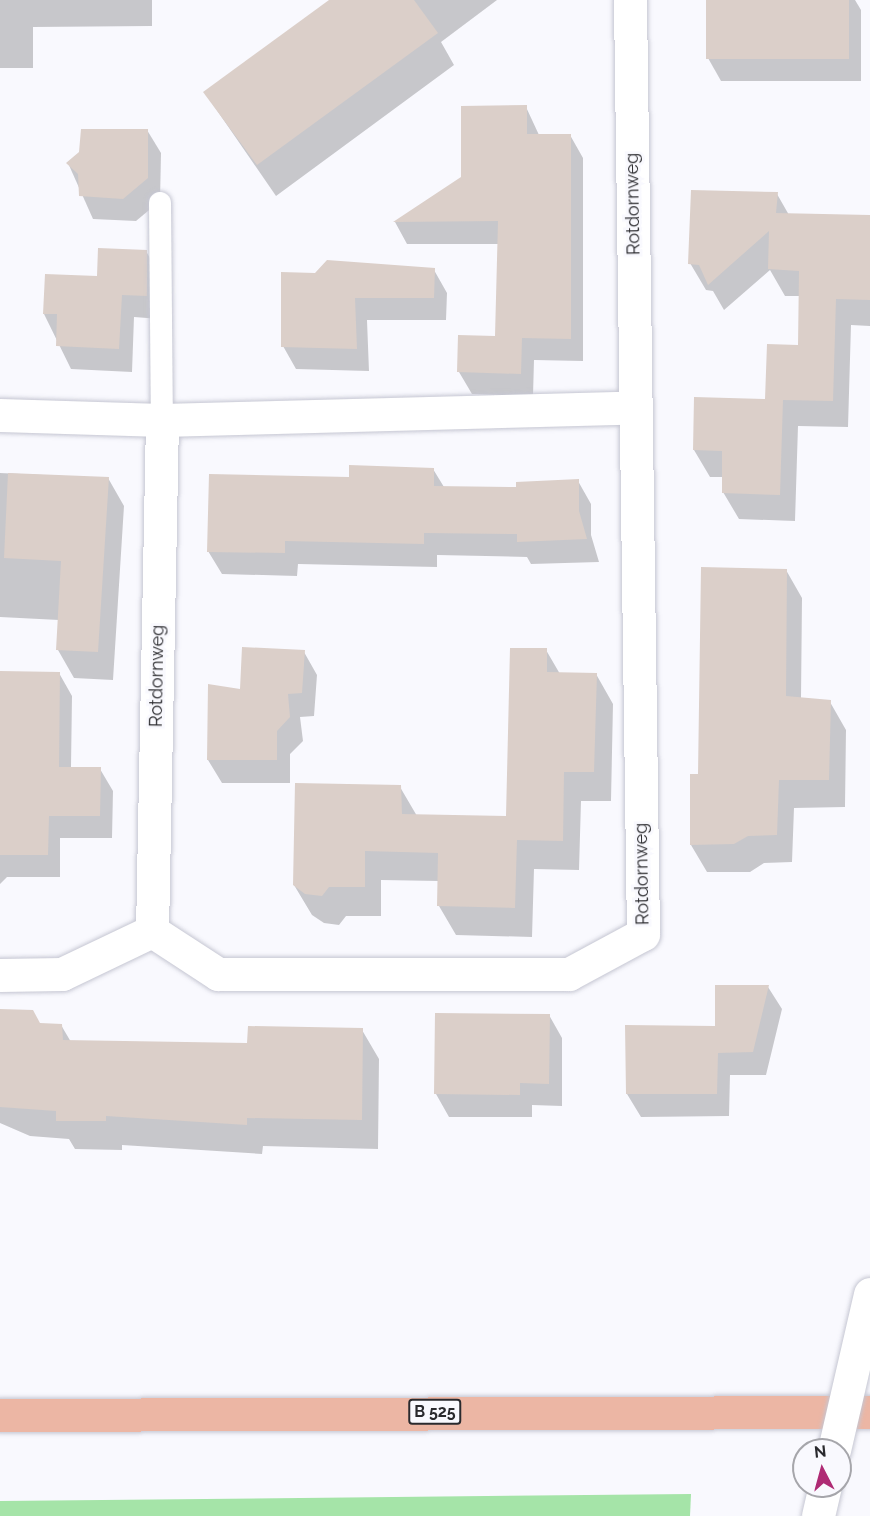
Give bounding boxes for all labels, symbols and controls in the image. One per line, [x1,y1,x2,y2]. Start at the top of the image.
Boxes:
street label: Rotdornweg [621,153,645,255]
street label: Rotdornweg [145,625,169,727]
street label: Rotdornweg [630,823,654,925]
road number: B 525 [408,1399,462,1425]
north arrow [792,1438,852,1498]
text: N [813,1442,827,1462]

